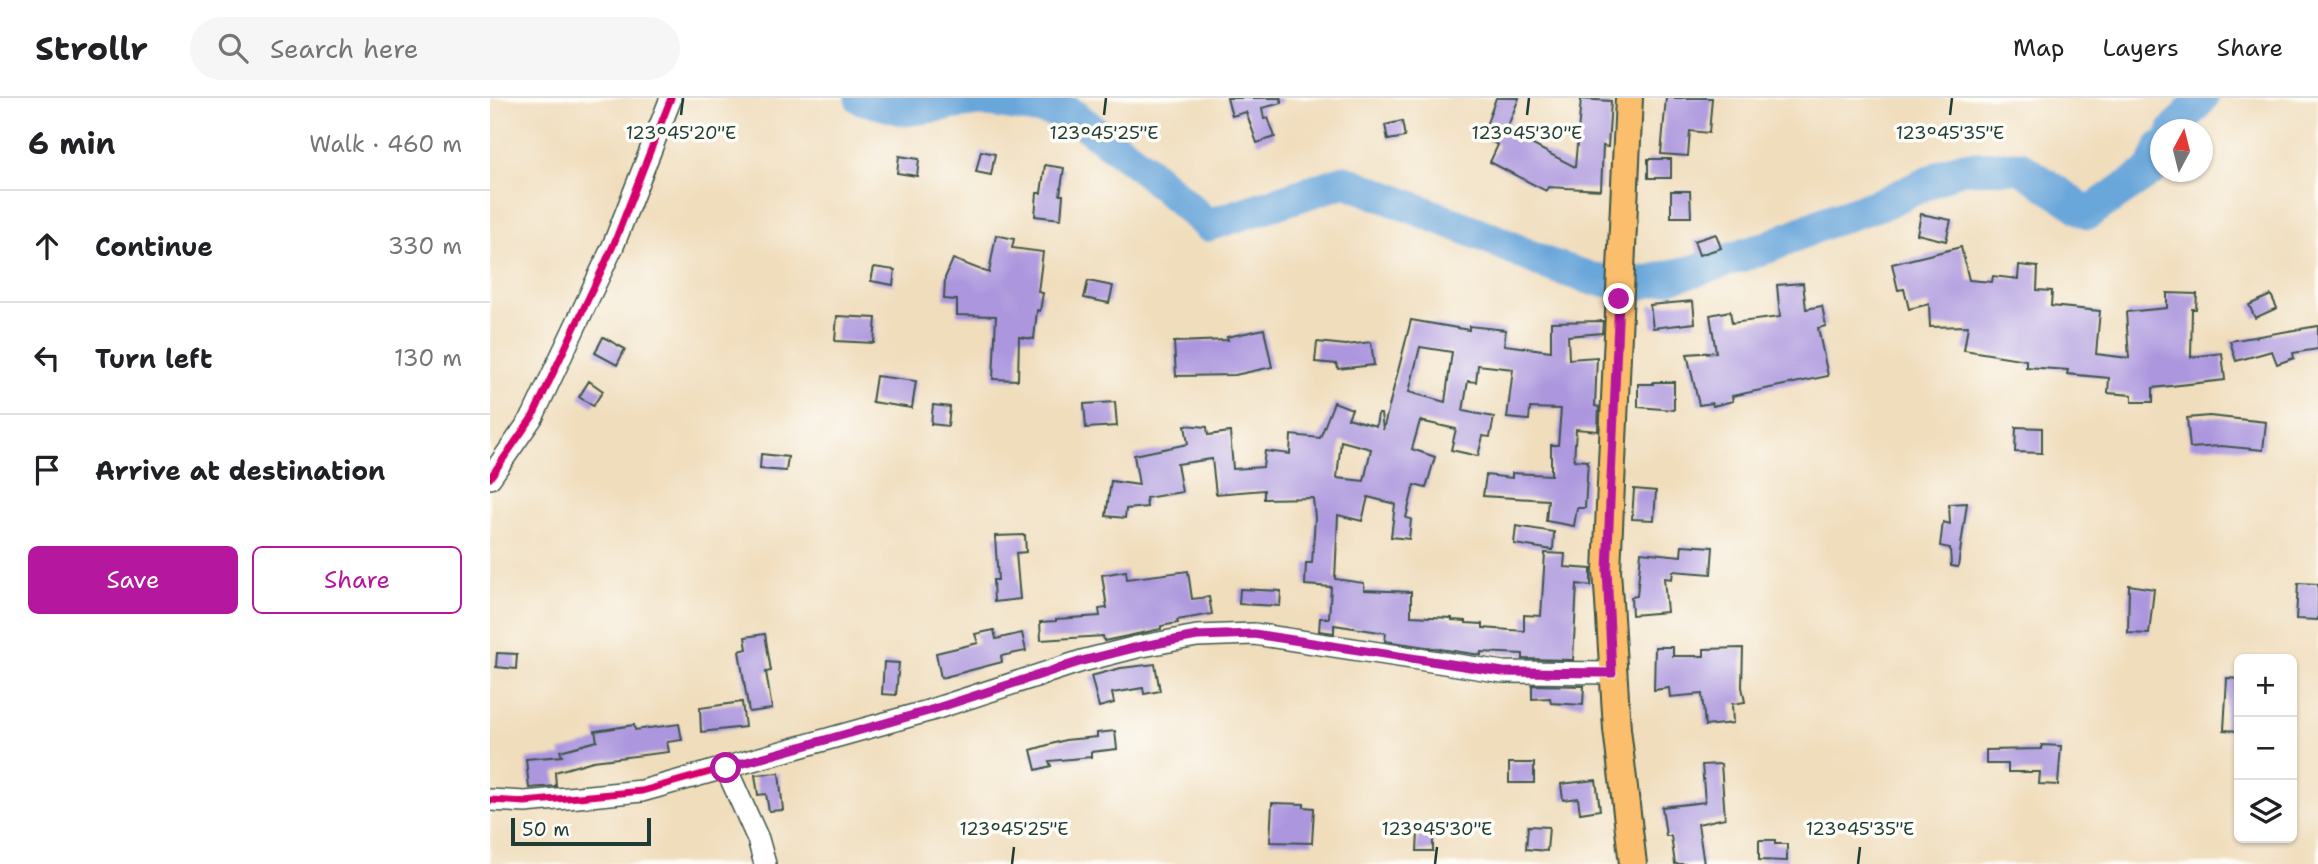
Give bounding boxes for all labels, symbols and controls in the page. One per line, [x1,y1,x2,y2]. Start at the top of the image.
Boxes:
search box [190,17,680,80]
text: Strollr [35,26,148,71]
icon: search [214,29,252,67]
text: Search here [270,31,419,66]
text: Map [2013,32,2064,64]
text: Layers [2102,32,2179,64]
text: Share [2217,32,2283,64]
north arrow [2150,119,2213,182]
text: 123°45'20"E [626,121,736,145]
text: 123°45'25"E [1050,121,1158,145]
text: 123°45'30"E [1472,121,1582,145]
text: 123°45'35"E [1896,121,2004,145]
text: 6 min [28,123,115,164]
text: Walk · 460 m [309,129,462,159]
icon: ahead [28,227,66,265]
text: Continue [95,229,213,264]
text: 330 m [388,231,462,261]
route end [1603,283,1634,314]
icon: left [28,339,66,377]
text: Turn left [95,341,212,376]
text: 130 m [394,343,462,373]
icon: arrive [28,451,66,489]
text: Arrive at destination [95,453,385,488]
button: Save [28,546,238,614]
button: Share [252,546,462,614]
map controls [2234,654,2297,843]
button: + [2234,654,2297,717]
button: − [2234,717,2297,780]
route start [710,752,741,783]
button: layers [2234,780,2297,843]
scale bar [511,815,651,847]
text: 50 m [522,817,570,842]
text: 123°45'25"E [960,817,1068,841]
text: 123°45'30"E [1382,817,1492,841]
text: 123°45'35"E [1806,817,1914,841]

